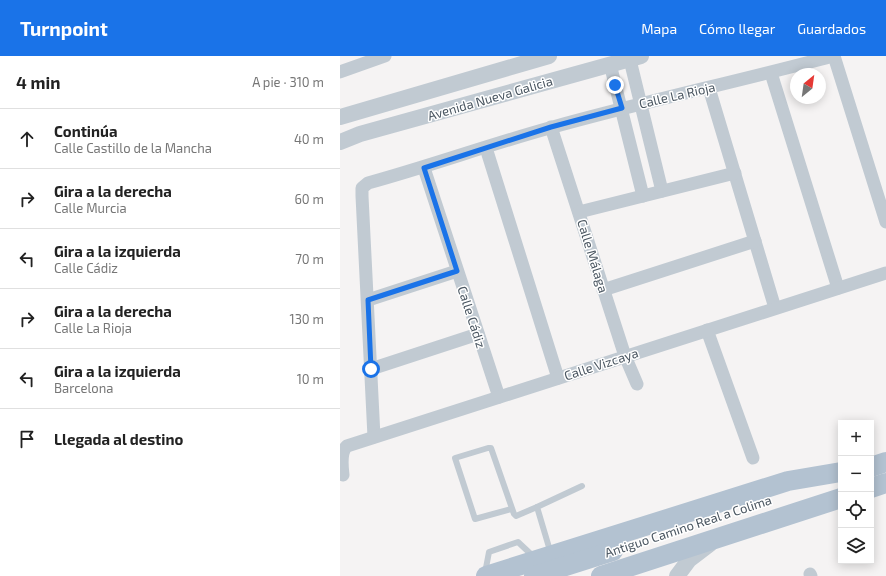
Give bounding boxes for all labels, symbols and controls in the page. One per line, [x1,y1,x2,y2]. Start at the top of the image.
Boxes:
text: Turnpoint [20,17,108,40]
text: Mapa [641,20,677,37]
text: Cómo llegar [699,20,775,37]
text: Guardados [797,20,866,37]
north arrow [790,68,826,104]
text: 4 min [16,72,60,92]
street label: Avenida Nueva Galicia [426,72,554,124]
text: A pie · 310 m [252,74,324,90]
route end [606,76,624,94]
street label: Calle La Rioja [637,78,717,112]
text: Continúa [54,122,117,140]
icon: ahead [16,128,38,150]
text: 40 m [294,131,324,147]
text: Calle Castillo de la Mancha [54,140,212,156]
text: Gira a la derecha [54,182,172,200]
icon: right [16,188,38,210]
text: 60 m [294,191,324,207]
text: Calle Murcia [54,200,127,216]
street label: Calle Málaga [574,217,612,295]
text: Gira a la izquierda [54,242,181,260]
icon: left [16,248,38,270]
text: 70 m [295,251,324,267]
text: Calle Cádiz [54,260,118,276]
street label: Calle Cádiz [455,284,489,350]
text: Gira a la derecha [54,302,172,320]
icon: right [16,308,38,330]
text: 130 m [289,311,324,327]
text: Calle La Rioja [54,320,132,336]
street label: Calle Vizcaya [562,344,640,384]
route start [362,360,380,378]
text: Gira a la izquierda [54,362,181,380]
icon: left [16,368,38,390]
text: 10 m [297,371,324,387]
text: Barcelona [54,380,113,396]
map controls [838,420,874,564]
button: + [838,420,874,456]
icon: arrive [16,428,38,450]
text: Llegada al destino [54,430,183,448]
button: − [838,456,874,492]
street label: Antiguo Camino Real a Colima [602,491,774,561]
button: locate [838,492,874,528]
button: layers [838,528,874,564]

